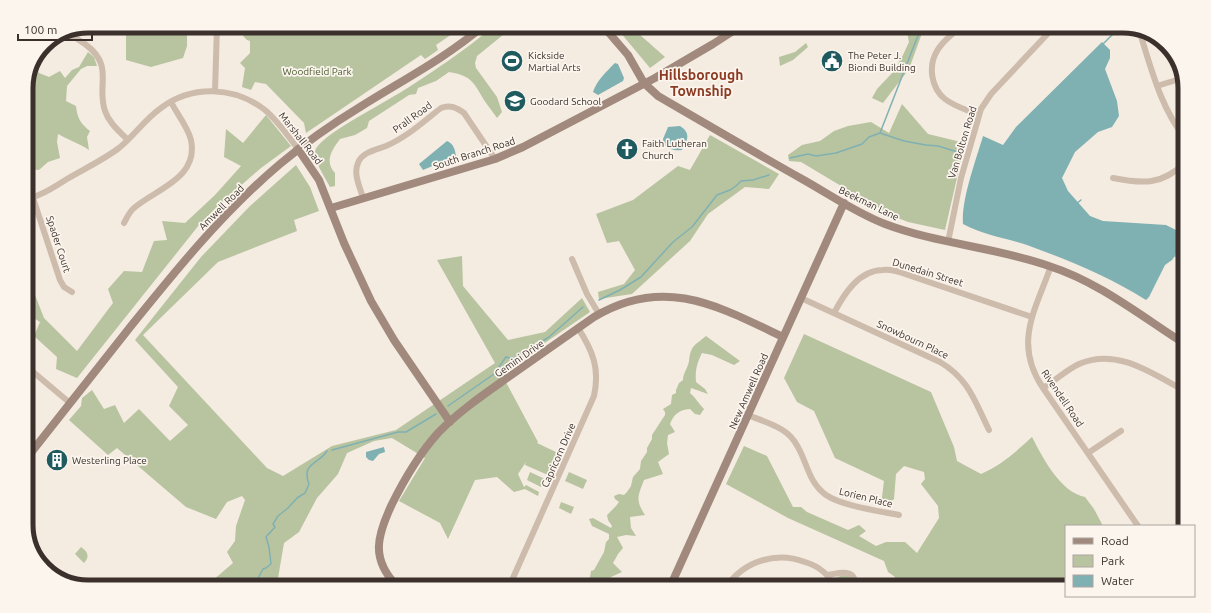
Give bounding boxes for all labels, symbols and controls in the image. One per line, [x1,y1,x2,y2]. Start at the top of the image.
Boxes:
scale bar [18,16,92,42]
text: 100 m [24,23,57,36]
sports icon: Kickside Martial Arts [499,48,525,74]
public building icon: The Peter J. Biondi Building [819,48,845,74]
place label: Kickside Martial Arts [528,50,581,73]
place label: The Peter J. Biondi Building [848,50,916,73]
park label: Woodfield Park [282,66,352,77]
district label: Hillsborough Township [659,67,743,99]
school or university icon: Goodard School [502,88,528,114]
place label: Goodard School [530,96,602,107]
street label: Prall Road [391,100,434,135]
street label: Van Bolton Road [946,105,979,180]
street label: Marshall Road [277,110,325,167]
street label: South Branch Road [432,135,517,172]
church icon: Faith Lutheran Church [614,136,640,162]
place label: Faith Lutheran Church [642,138,707,161]
street label: Amwell Road [197,183,246,232]
street label: Beekman Lane [837,184,901,223]
street label: Spader Court [44,214,73,274]
street label: Dunedain Street [891,256,965,288]
street label: Snowbourn Place [875,318,950,361]
street label: Gemini Drive [493,337,546,379]
street label: New Amwell Road [727,352,770,431]
street label: Rivendell Road [1039,368,1086,429]
street label: Capricorn Drive [539,421,578,489]
building icon: Westerling Place [44,447,70,473]
place label: Westerling Place [72,455,147,466]
street label: Lorien Place [838,486,894,509]
legend [1065,525,1195,597]
text: Road [1101,534,1129,547]
text: Park [1101,554,1125,567]
text: Water [1101,574,1134,587]

